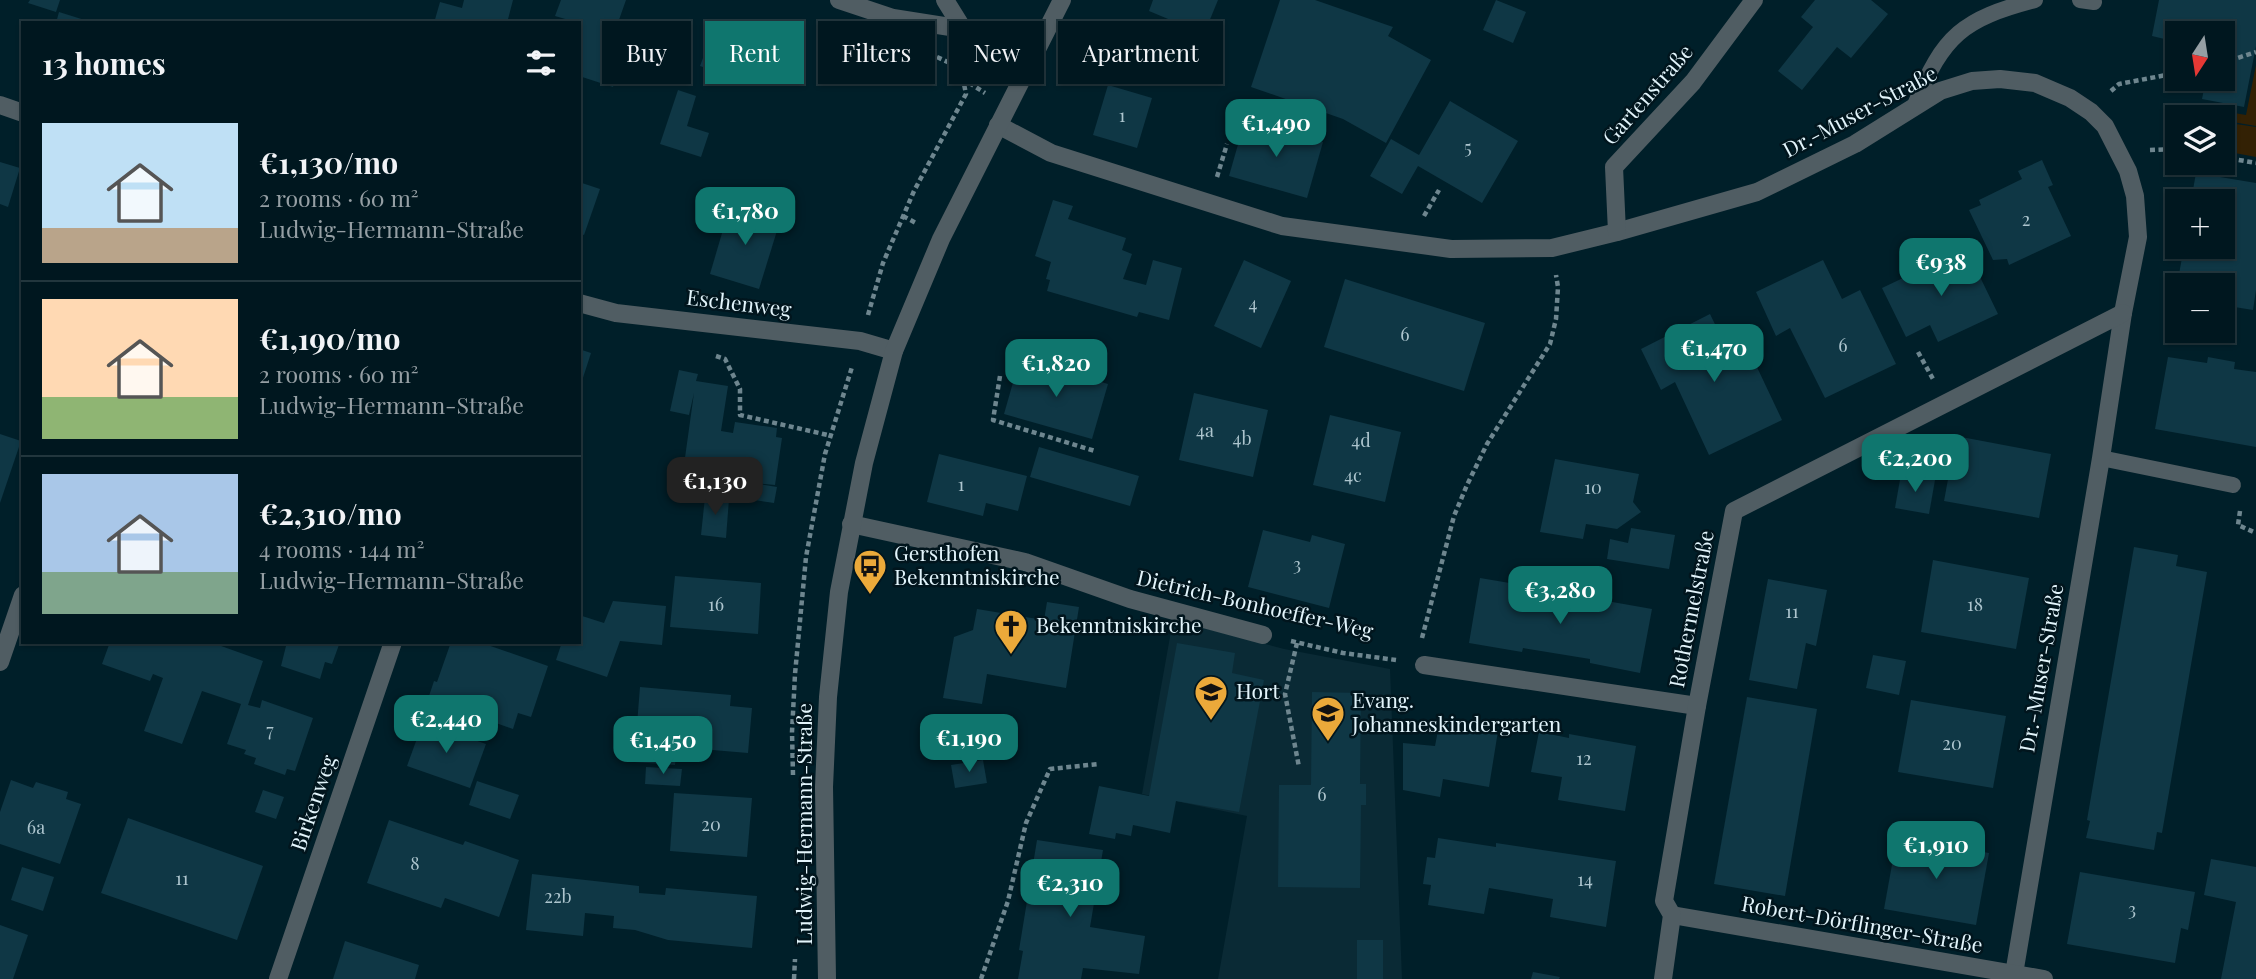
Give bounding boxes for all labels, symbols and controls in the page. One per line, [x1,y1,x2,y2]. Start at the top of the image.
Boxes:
chip: Buy [602,21,691,84]
chip: Rent [705,21,804,84]
chip: Filters [818,21,935,84]
chip: New [949,21,1044,84]
chip: Apartment [1058,21,1223,84]
north arrow [2165,21,2235,91]
map controls [2165,21,2235,343]
street label: Gartenstraße [1595,37,1698,150]
text: 13 homes [42,43,166,83]
icon: filters [522,44,560,82]
street label: Dr.-Muser-Straße [1777,58,1941,163]
pin: €1,490 [1219,100,1333,159]
house number: 1 [1119,103,1126,127]
button: layers [2165,105,2235,175]
text: €1,490 [1241,106,1311,137]
house number: 5 [1464,135,1472,159]
text: €1,130/mo [259,142,398,182]
icon: home [98,151,182,235]
text: 2 rooms · 60 m² [259,182,419,213]
pin: €1,780 [688,188,802,247]
button: + [2165,189,2235,259]
text: €1,780 [711,194,779,225]
house number: 2 [2022,207,2030,231]
text: Ludwig-Hermann-Straße [259,213,524,244]
pin: €938 [1900,238,1982,298]
text: €938 [1915,245,1967,276]
button: − [2165,273,2235,343]
street label: Eschenweg [685,282,793,322]
house number: 4 [1249,291,1258,315]
text: €1,190/mo [259,318,400,358]
house number: 6 [1400,322,1410,346]
pin: €1,470 [1657,324,1771,384]
icon: home [98,327,182,411]
text: €1,470 [1681,331,1747,362]
house number: 6 [1838,333,1848,357]
pin: €1,820 [999,340,1113,399]
text: €1,820 [1021,346,1091,377]
text: 2 rooms · 60 m² [259,358,419,389]
text: Ludwig-Hermann-Straße [259,389,524,420]
house number: 4a [1196,418,1214,442]
house number: 4b [1232,426,1252,450]
house number: 4d [1351,428,1371,452]
pin: €2,200 [1858,434,1972,494]
text: €2,200 [1878,441,1952,472]
pin: €1,130 [658,458,772,517]
house number: 4c [1344,463,1362,487]
text: €1,130 [683,464,747,495]
house number: 1 [958,472,965,496]
house number: 10 [1584,475,1602,499]
text: €2,310/mo [259,493,402,533]
icon: home [98,502,182,586]
street label: Rothermelstraße [1661,528,1719,690]
text: 4 rooms · 144 m² [259,533,424,564]
place label: Gersthofen Bekenntniskirche [894,538,1060,590]
bus stop icon: Gersthofen Bekenntniskirche [851,547,889,596]
house number: 3 [1293,552,1301,576]
street label: Dietrich-Bonhoeffer-Weg [1134,562,1376,644]
text: Ludwig-Hermann-Straße [259,564,524,595]
pin: €3,280 [1503,566,1617,626]
text: €3,280 [1524,573,1596,604]
street label: Dr.-Muser-Straße [2011,581,2069,754]
house number: 16 [708,592,724,616]
house number: 18 [1967,592,1983,616]
house number: 11 [1785,599,1799,623]
church icon: Bekenntniskirche [992,607,1030,656]
place label: Bekenntniskirche [1036,610,1202,638]
school or university icon: Hort [1192,673,1230,722]
place label: Hort [1236,676,1280,704]
place label: Evang. Johanneskindergarten [1351,685,1562,737]
school or university icon: Evang. Johanneskindergarten [1309,694,1347,743]
pin: €2,440 [389,696,503,755]
text: €2,440 [410,702,482,733]
street label: Ludwig-Hermann-Straße [789,703,817,945]
pin: €1,190 [912,714,1026,774]
pin: €1,450 [606,716,720,776]
house number: 7 [266,718,274,742]
text: €1,190 [936,721,1002,752]
text: €1,450 [629,723,697,754]
house number: 20 [1942,731,1962,755]
house number: 12 [1576,746,1592,770]
street label: Birkenweg [283,751,342,854]
house number: 6 [1317,782,1327,806]
house number: 20 [701,812,721,836]
house number: 6a [27,815,45,839]
pin: €1,910 [1879,822,1993,881]
text: €1,910 [1903,828,1969,859]
house number: 8 [410,851,420,875]
pin: €2,310 [1013,860,1127,919]
house number: 11 [175,866,189,890]
text: €2,310 [1036,866,1104,897]
house number: 14 [1577,867,1593,891]
house number: 22b [544,884,572,908]
street label: Robert-Dörflinger-Straße [1740,888,1985,958]
house number: 3 [2128,897,2136,921]

